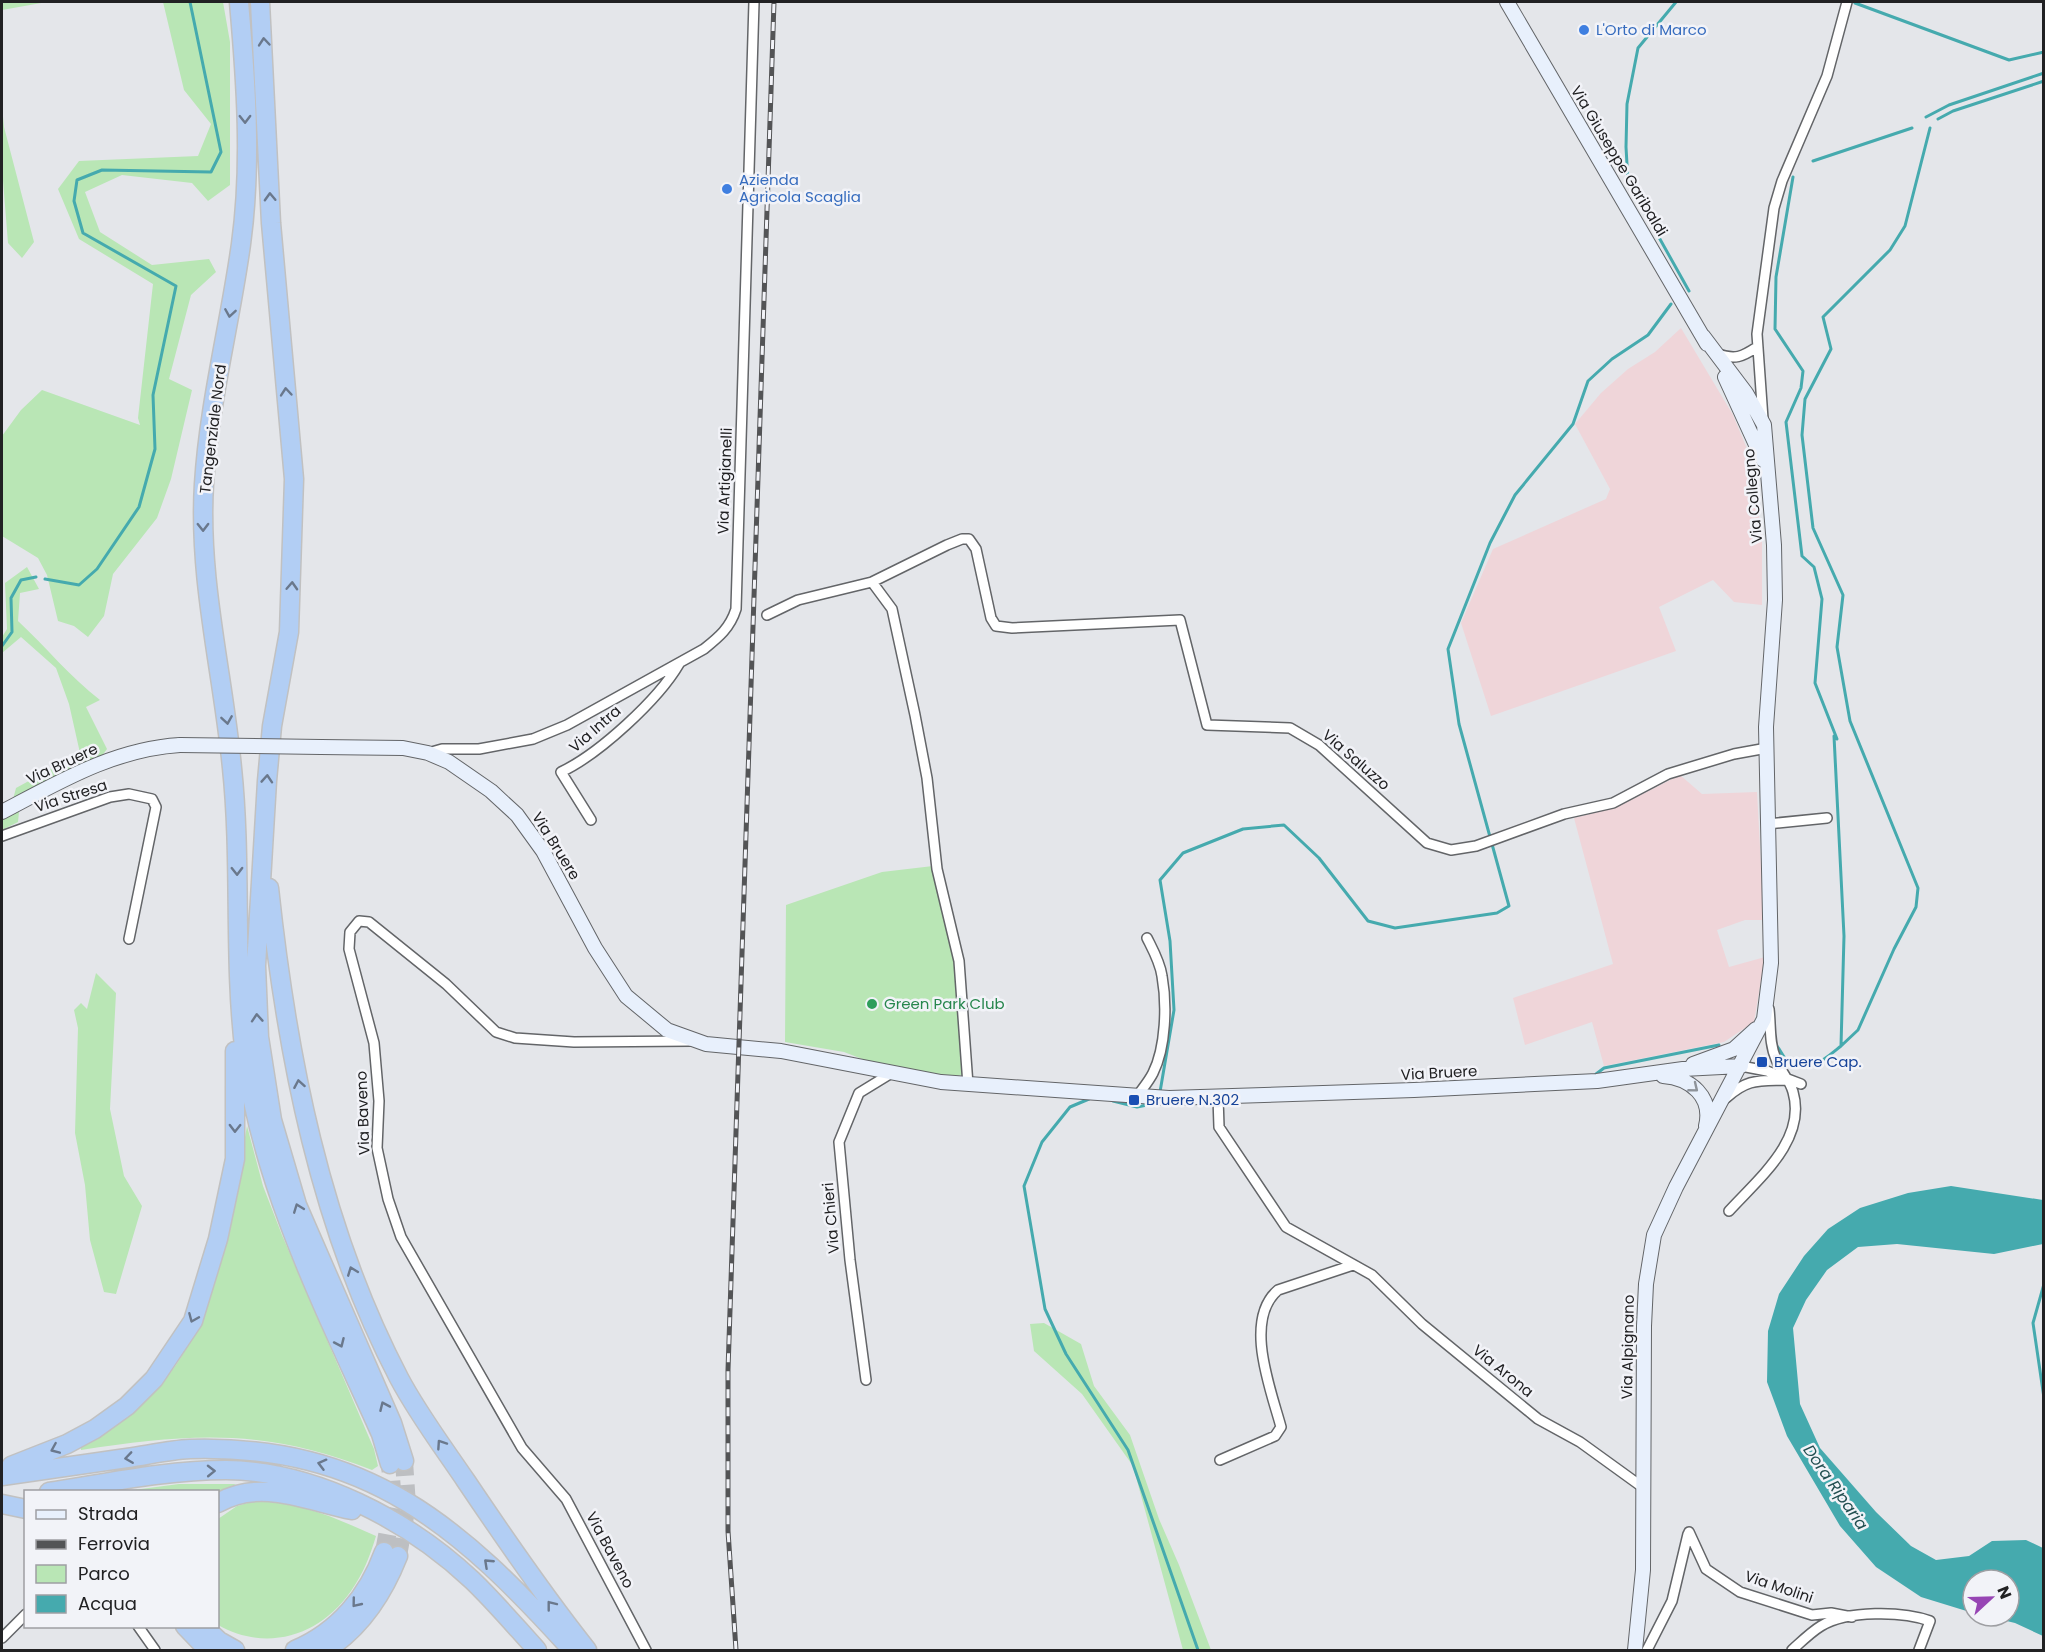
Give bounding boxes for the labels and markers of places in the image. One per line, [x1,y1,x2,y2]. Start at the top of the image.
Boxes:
place label: L'Orto di Marco [1596,19,1707,40]
marker: L'Orto di Marco [1577,23,1591,37]
place label: Azienda Agricola Scaglia [739,169,861,207]
marker: Azienda Agricola Scaglia [720,182,734,196]
place label: Green Park Club [884,993,1005,1014]
marker: Green Park Club [865,997,879,1011]
place label: Bruere Cap. [1774,1051,1862,1072]
marker: Bruere Cap. [1755,1055,1769,1069]
place label: Bruere N.302 [1146,1089,1239,1110]
marker: Bruere N.302 [1127,1093,1141,1107]

